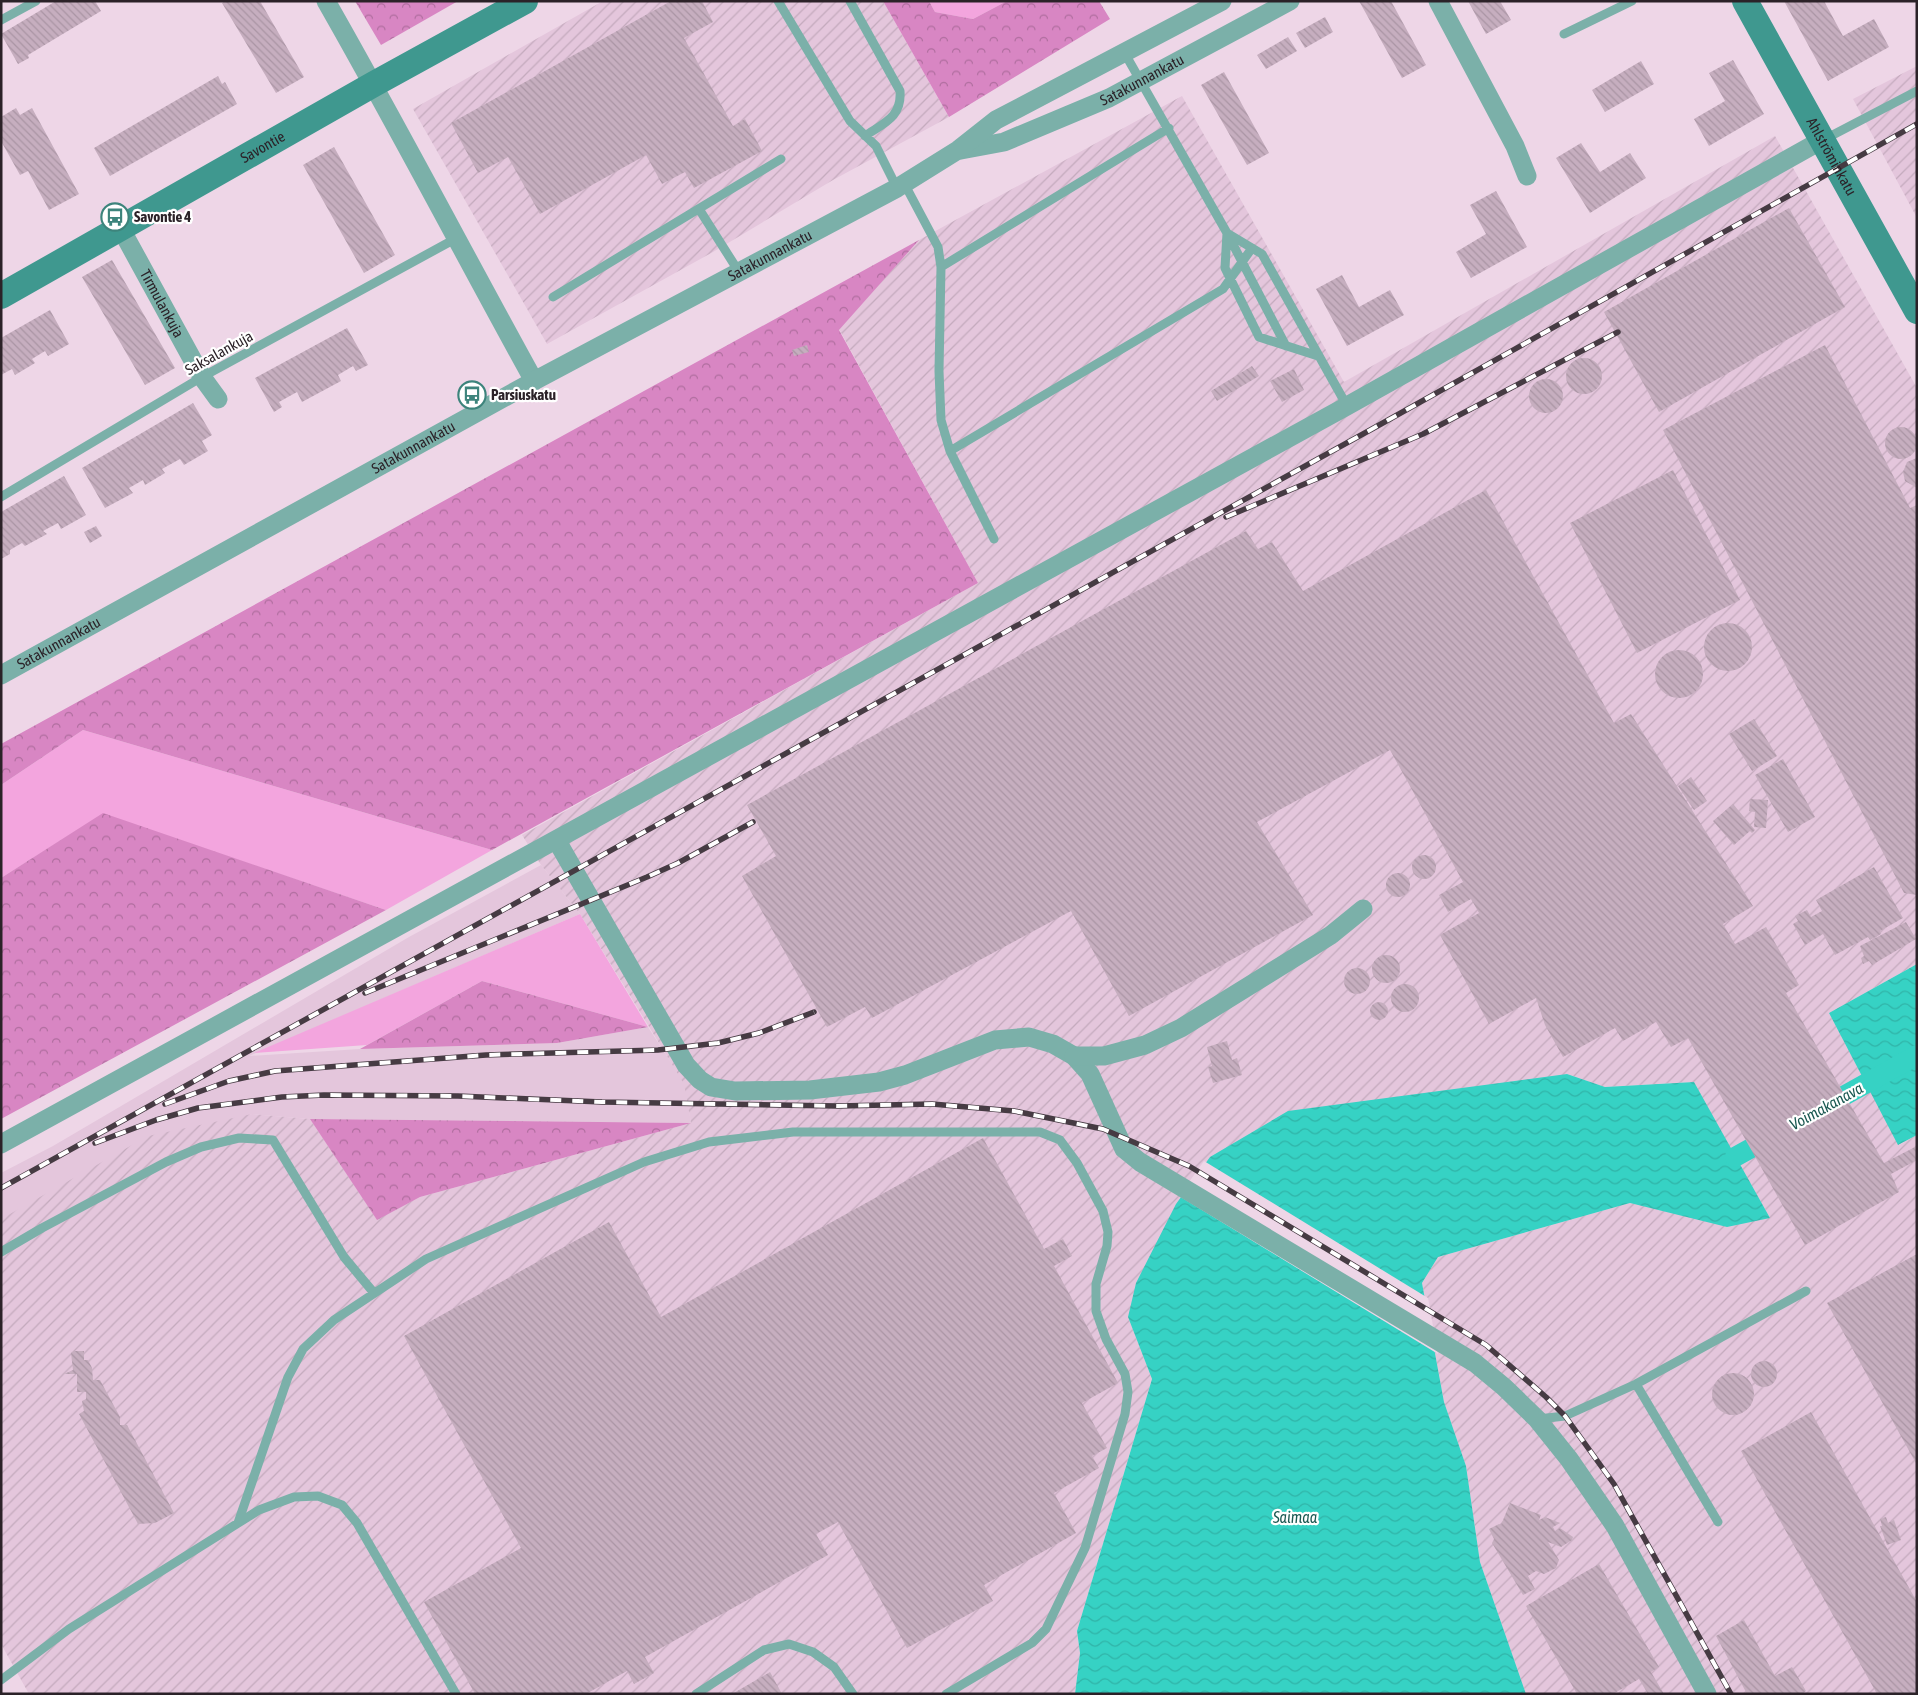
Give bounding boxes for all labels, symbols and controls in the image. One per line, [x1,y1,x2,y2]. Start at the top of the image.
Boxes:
street label: Satakunnankatu [1097,51,1187,109]
street label: Ahlströminkatu [1803,114,1860,198]
street label: Savontie [237,127,288,166]
bus stop icon: Savontie 4 [100,202,130,232]
place label: Savontie 4 [134,208,191,225]
street label: Satakunnankatu [725,226,815,284]
street label: Tirmulankuja [137,266,188,340]
street label: Saksalankuja [182,327,256,378]
bus stop icon: Parsiuskatu [457,380,487,410]
place label: Parsiuskatu [491,386,556,403]
street label: Satakunnankatu [369,417,458,477]
street label: Satakunnankatu [14,613,103,672]
water label: Voimakanava [1786,1078,1866,1133]
water label: Saimaa [1272,1508,1318,1526]

